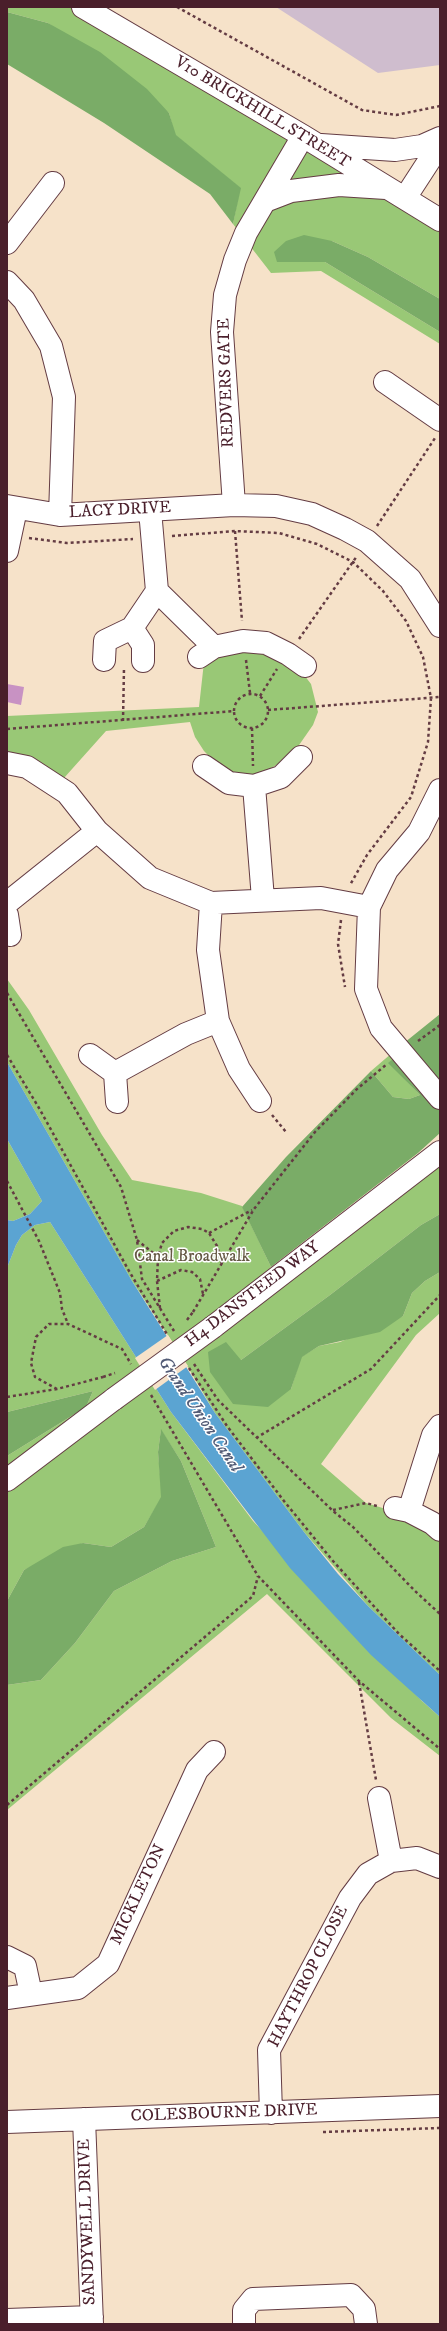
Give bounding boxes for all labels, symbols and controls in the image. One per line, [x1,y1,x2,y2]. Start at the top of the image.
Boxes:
street label: V10 BRICKHILL STREET [170,52,354,174]
street label: REDVERS GATE [215,318,239,448]
street label: LACY DRIVE [68,498,172,524]
street label: H4 DANSTEED WAY [182,1238,324,1352]
park label: Canal Broadwalk [134,1247,250,1267]
water label: Grand Union Canal [152,1353,246,1477]
street label: MICKLETON [107,1841,171,1949]
street label: HAYTHROP CLOSE [264,1903,354,2051]
street label: COLESBOURNE DRIVE [130,2101,318,2127]
street label: SANDYWELL DRIVE [75,2139,101,2305]

